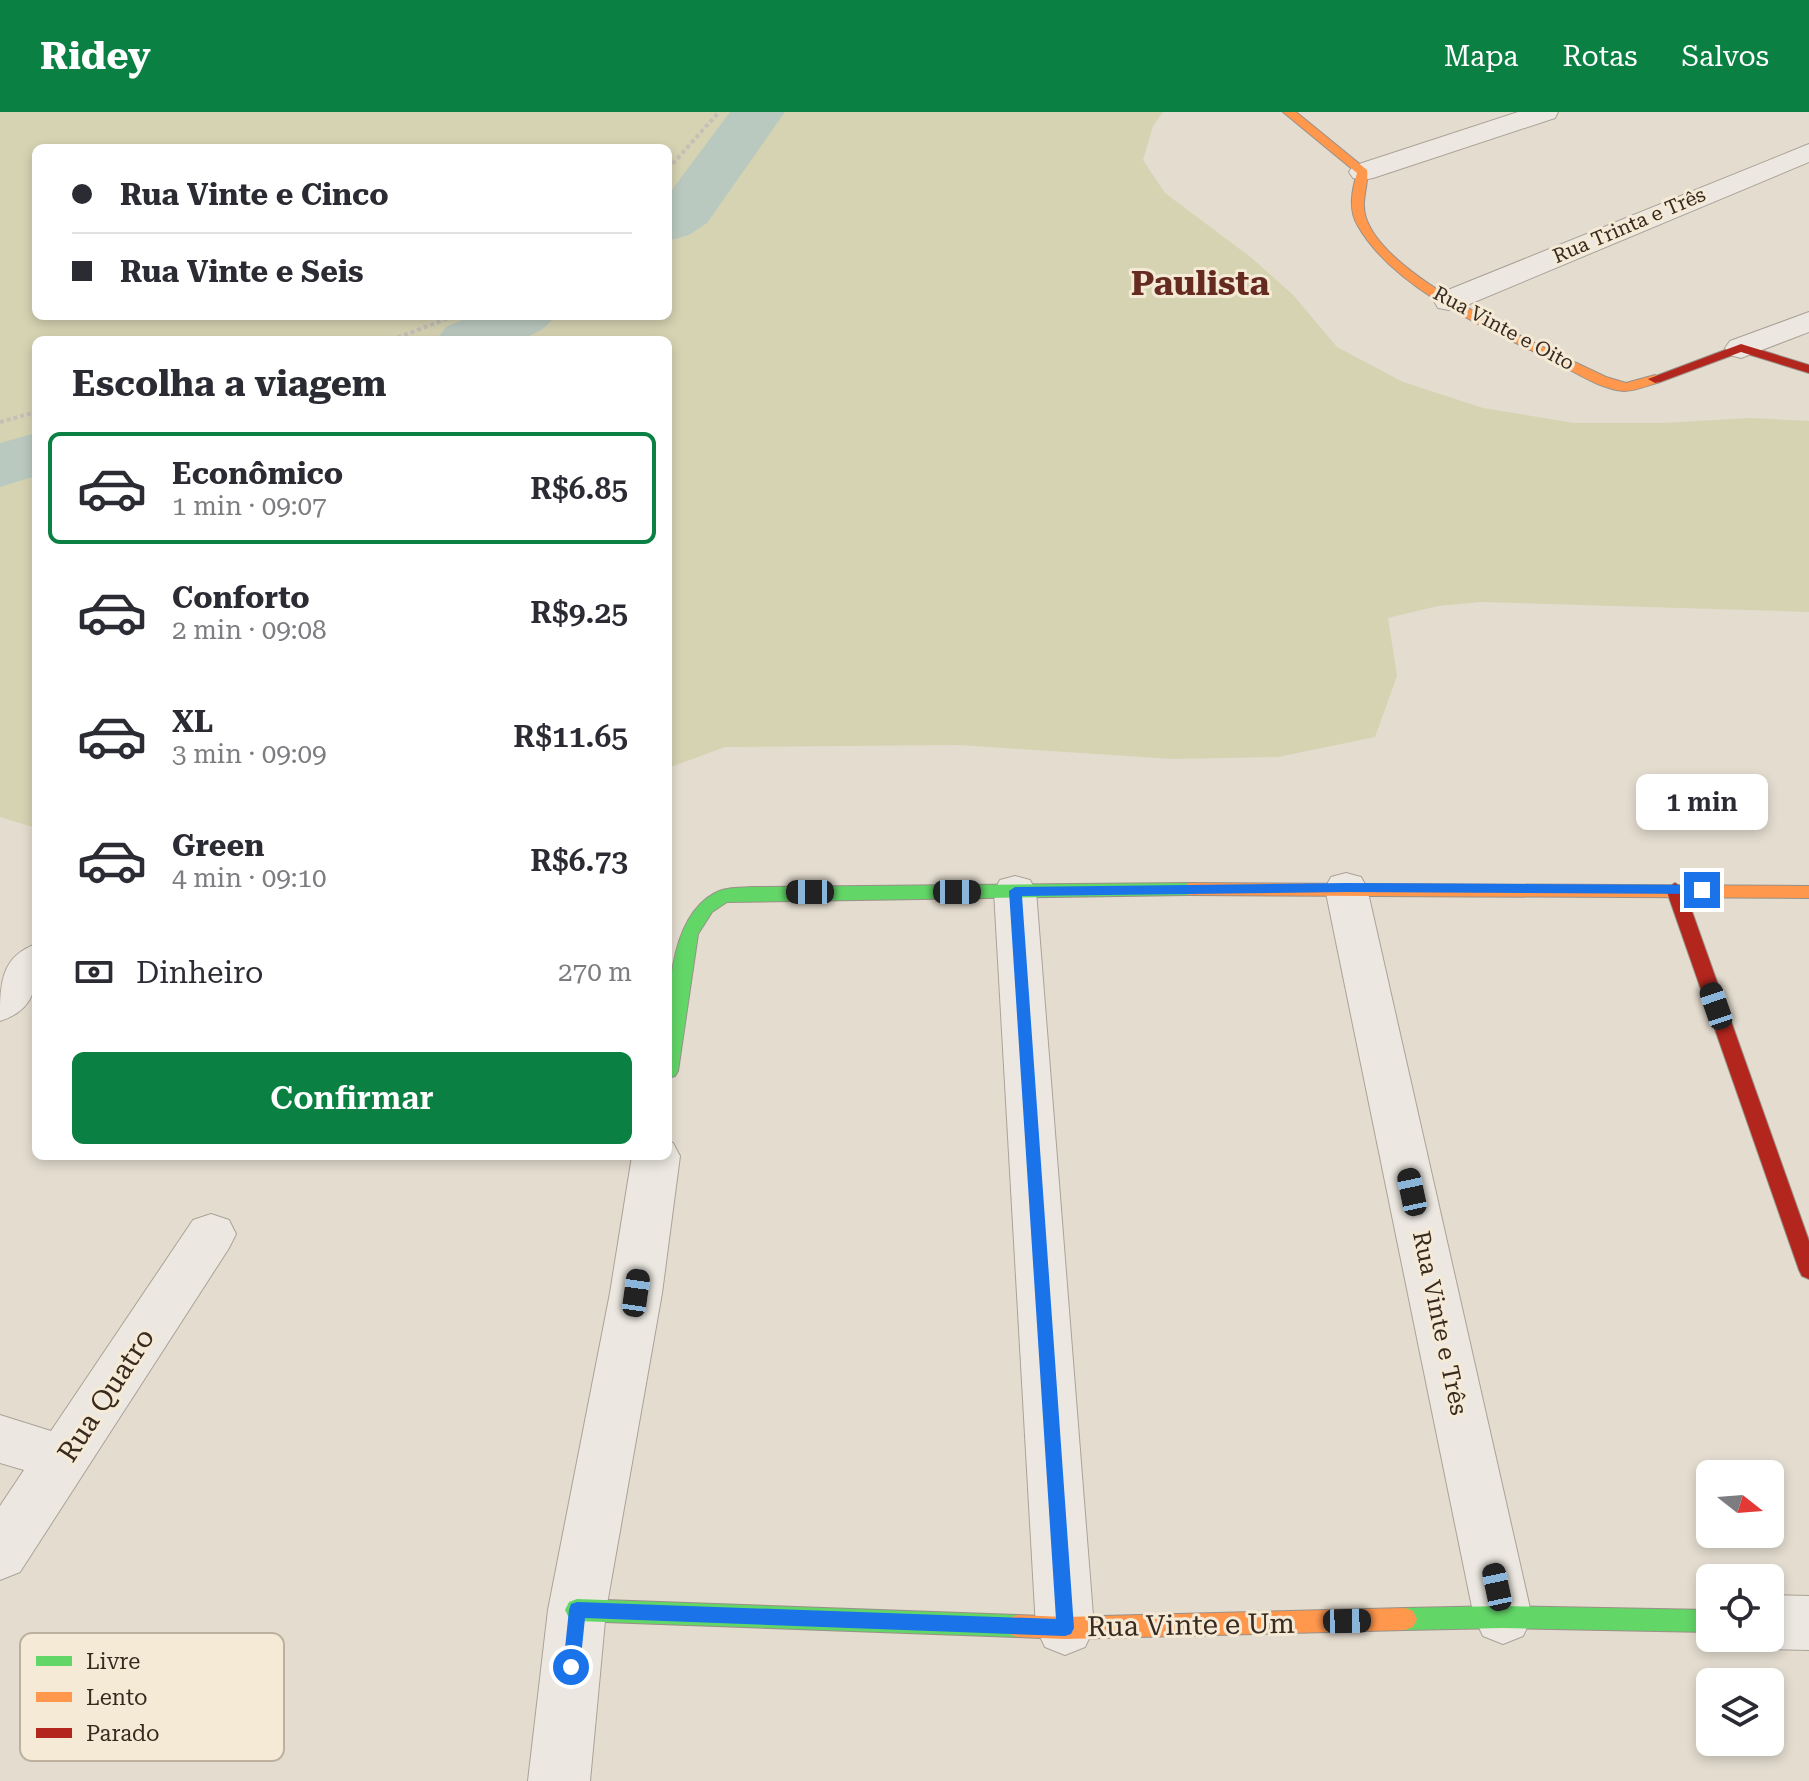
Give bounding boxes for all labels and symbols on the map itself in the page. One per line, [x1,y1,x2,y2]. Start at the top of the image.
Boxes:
street label: Rua Trinta e Três [1549,182,1709,268]
district label: Paulista [1131,263,1269,303]
street label: Rua Vinte e Oito [1429,281,1579,375]
callout: 1 min [1636,774,1768,830]
route end [1684,872,1720,908]
car [786,880,834,904]
car [933,880,981,904]
car [1697,979,1735,1033]
car [1395,1166,1429,1218]
street label: Rua Vinte e Três [1407,1228,1473,1418]
car [621,1268,651,1318]
street label: Rua Quatro [51,1322,161,1468]
north arrow [1696,1460,1784,1548]
car [1480,1561,1514,1613]
street label: Rua Vinte e Um [1087,1607,1295,1643]
car [1323,1609,1371,1633]
legend [20,1633,284,1761]
text: Livre [86,1649,140,1674]
route start [553,1649,589,1685]
text: Lento [86,1685,148,1710]
text: Parado [86,1721,160,1746]

